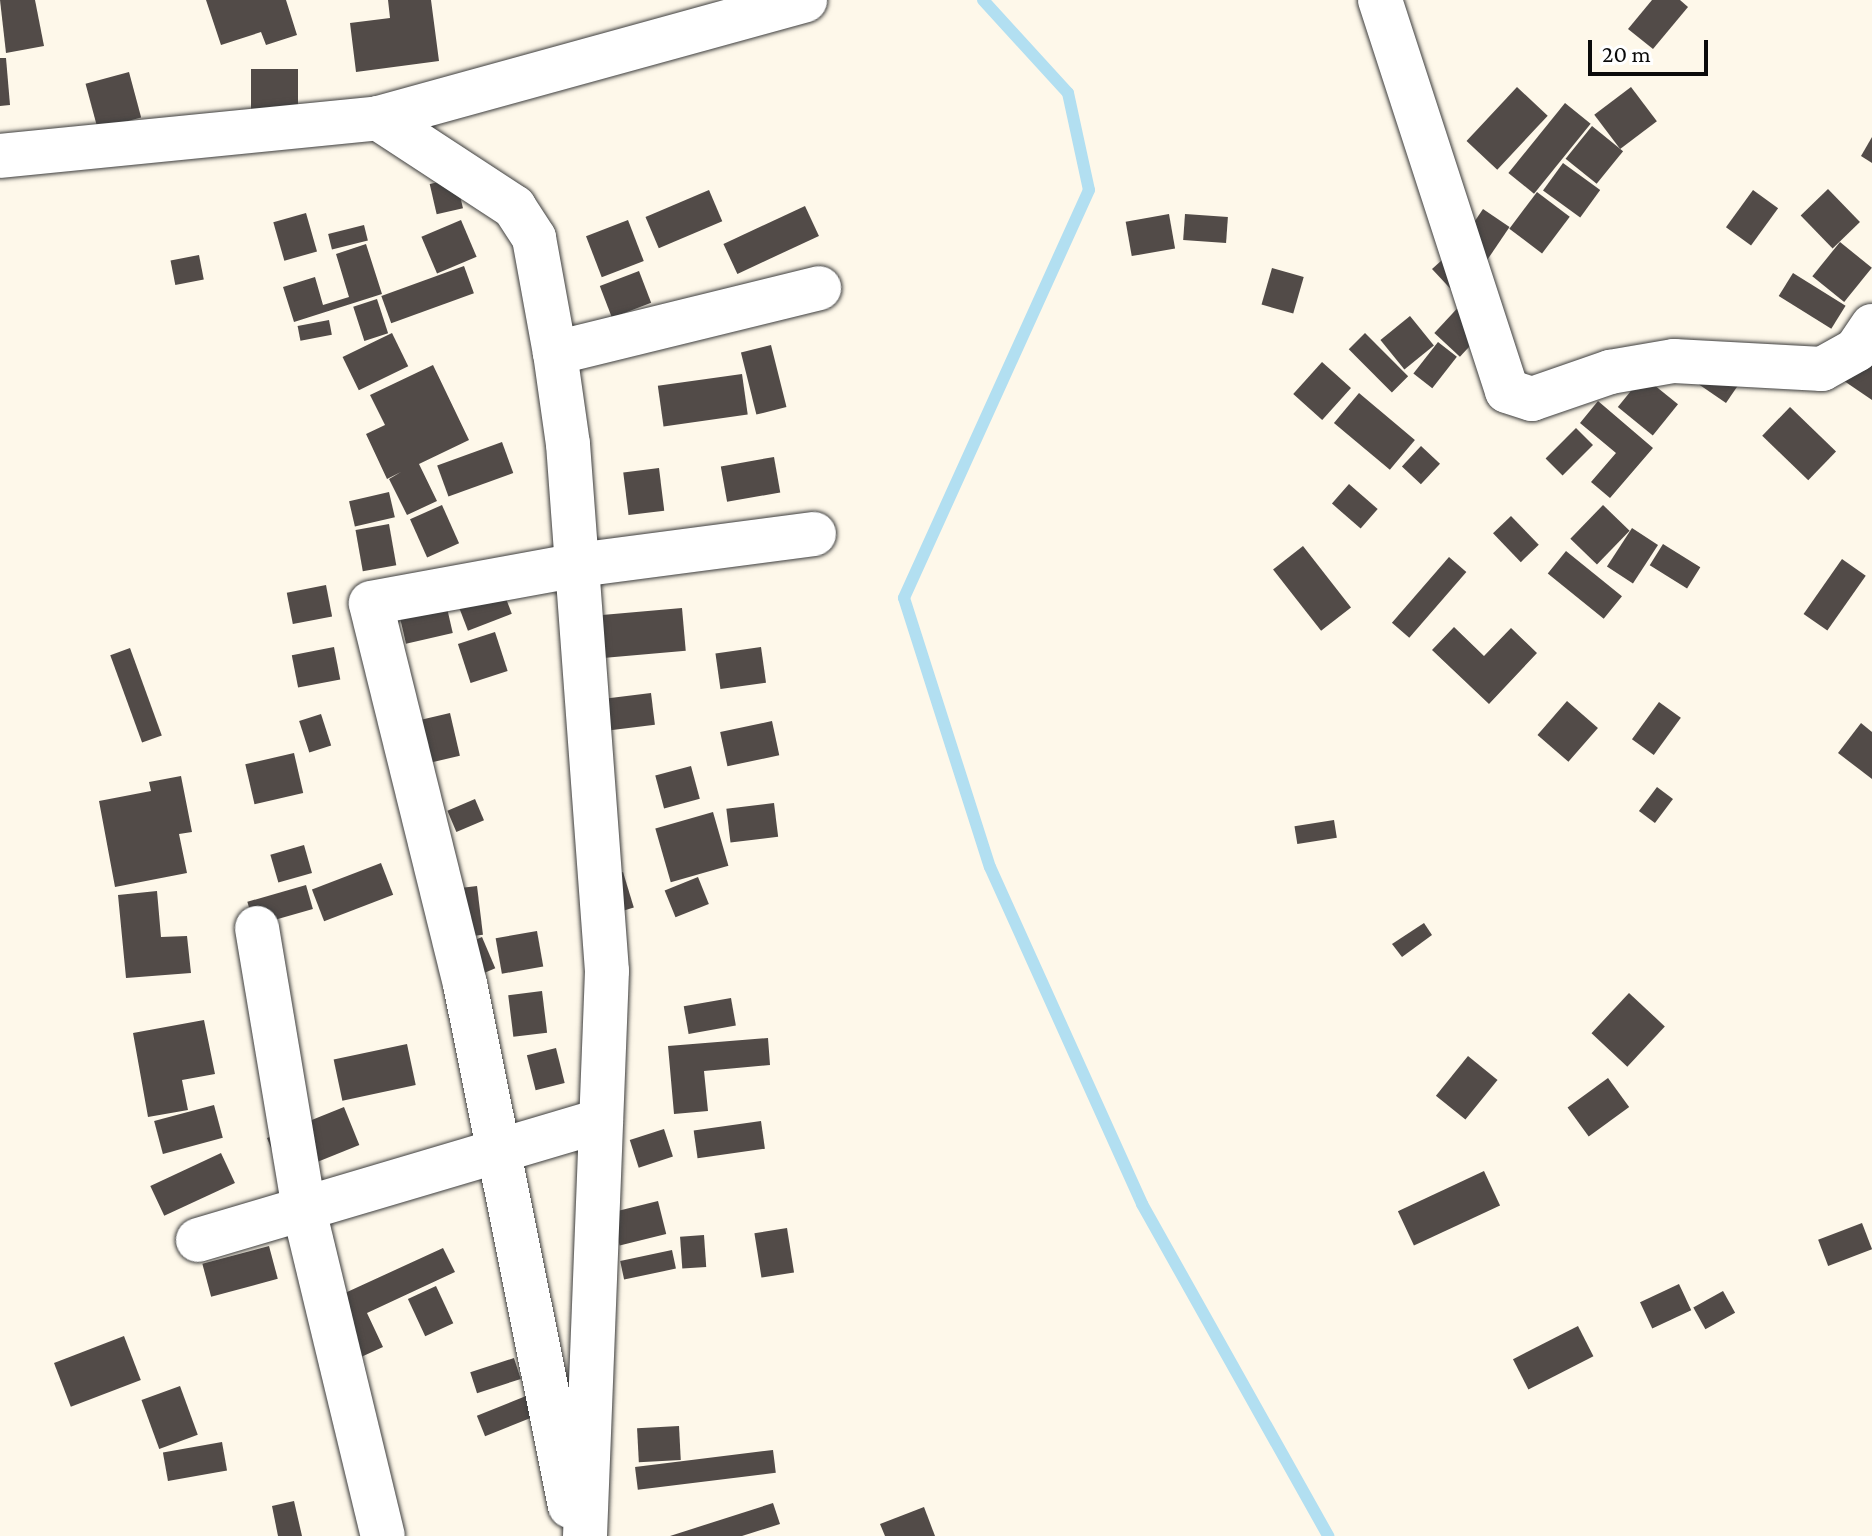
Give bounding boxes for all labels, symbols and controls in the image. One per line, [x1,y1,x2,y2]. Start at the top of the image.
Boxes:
scale bar [1592,24,1712,74]
text: 20 m [1602,40,1651,67]

